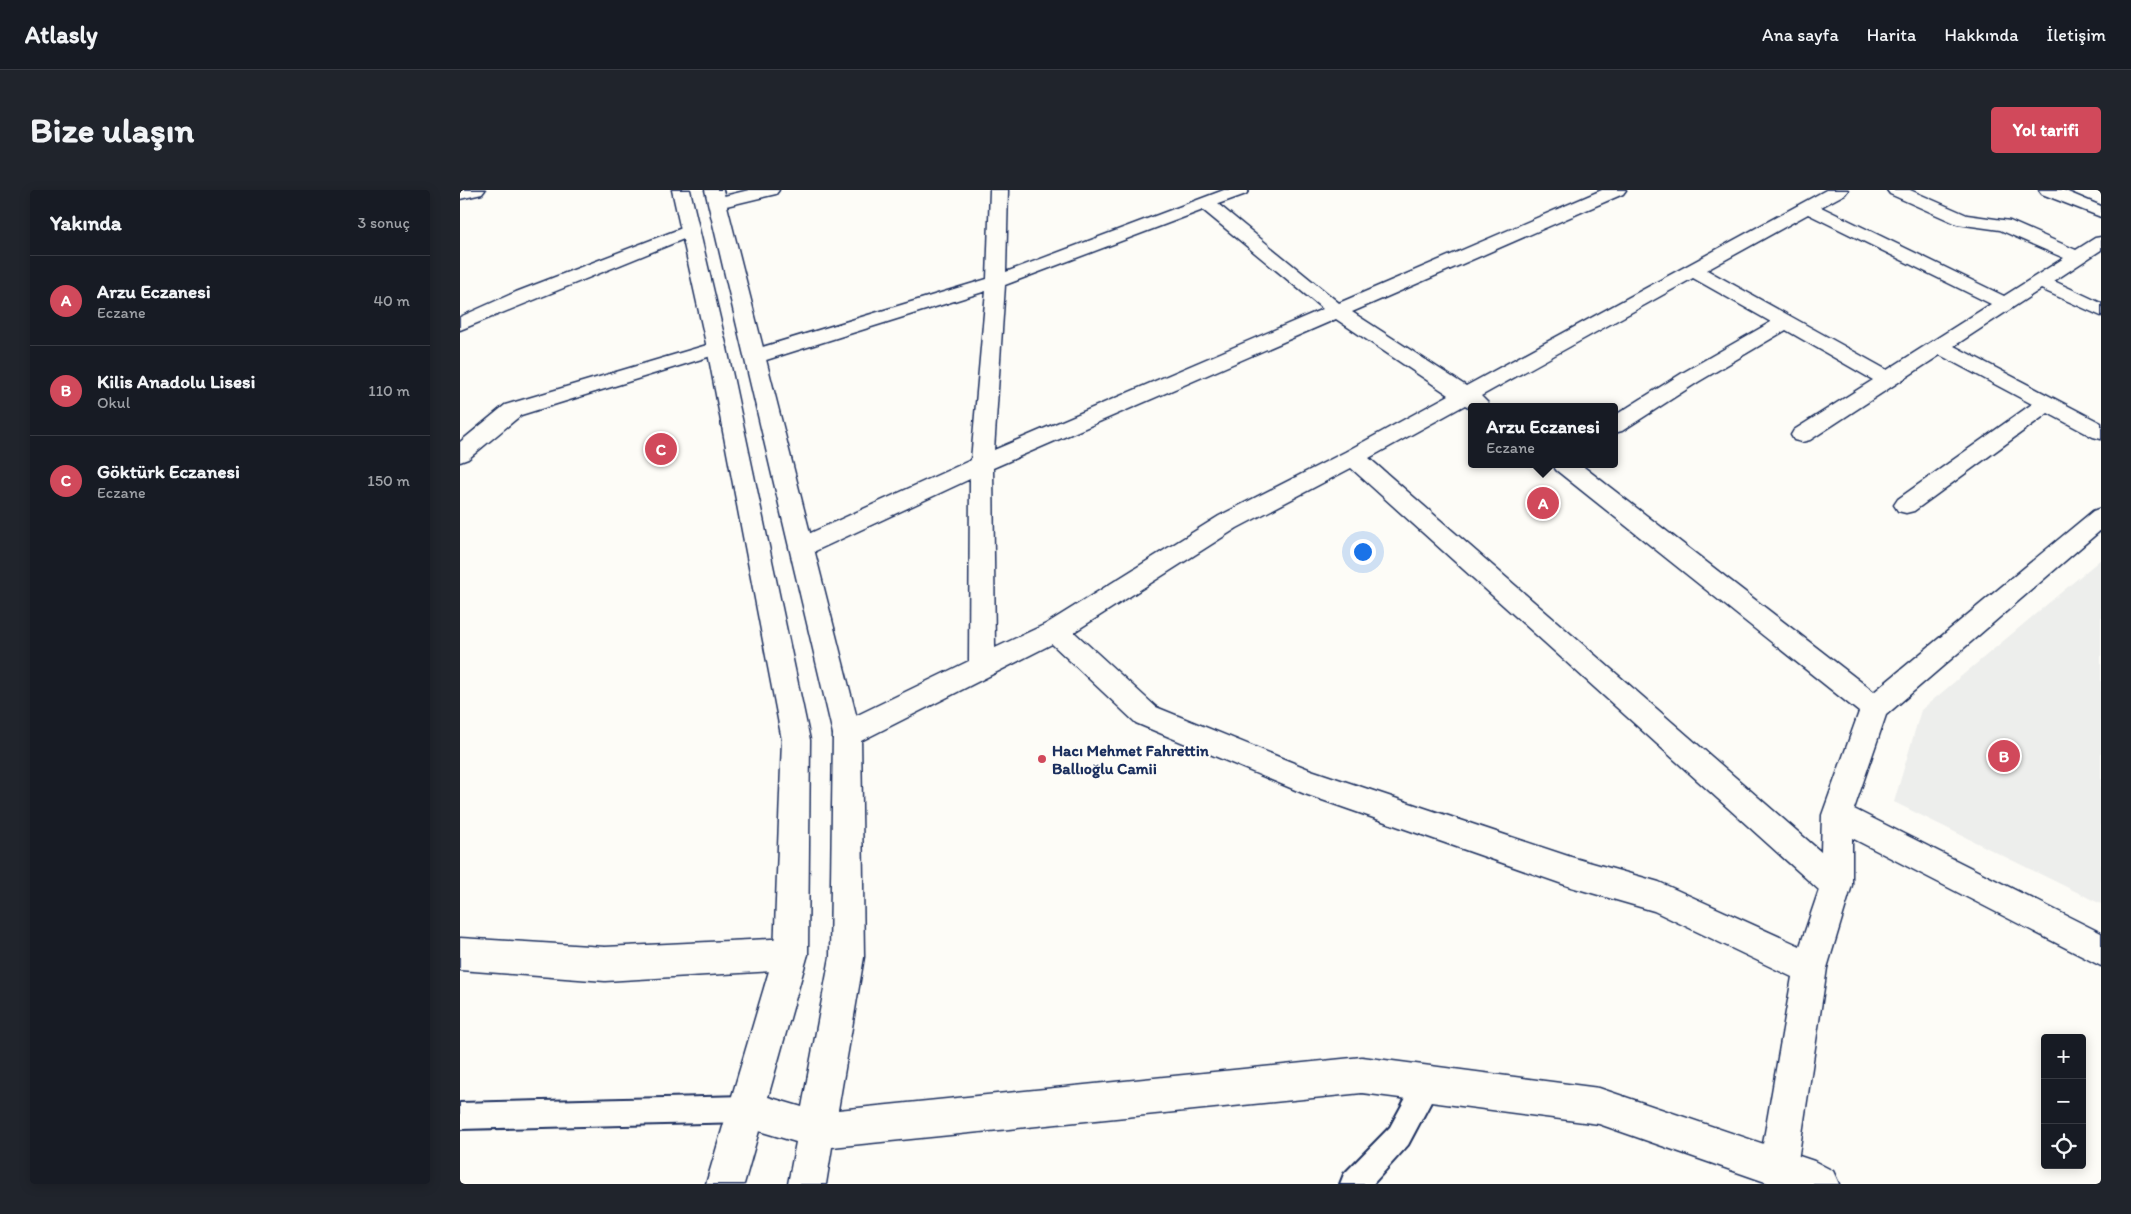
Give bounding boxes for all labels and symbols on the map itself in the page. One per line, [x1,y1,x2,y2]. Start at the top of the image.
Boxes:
pin: C [645,430,677,468]
pin: A [1527,484,1559,522]
your location [1350,539,1376,565]
pin: B [1988,737,2020,775]
place label: Hacı Mehmet Fahrettin Ballıoğlu Camii [1052,741,1210,779]
marker: Hacı Mehmet Fahrettin Ballıoğlu Camii [1036,753,1048,765]

